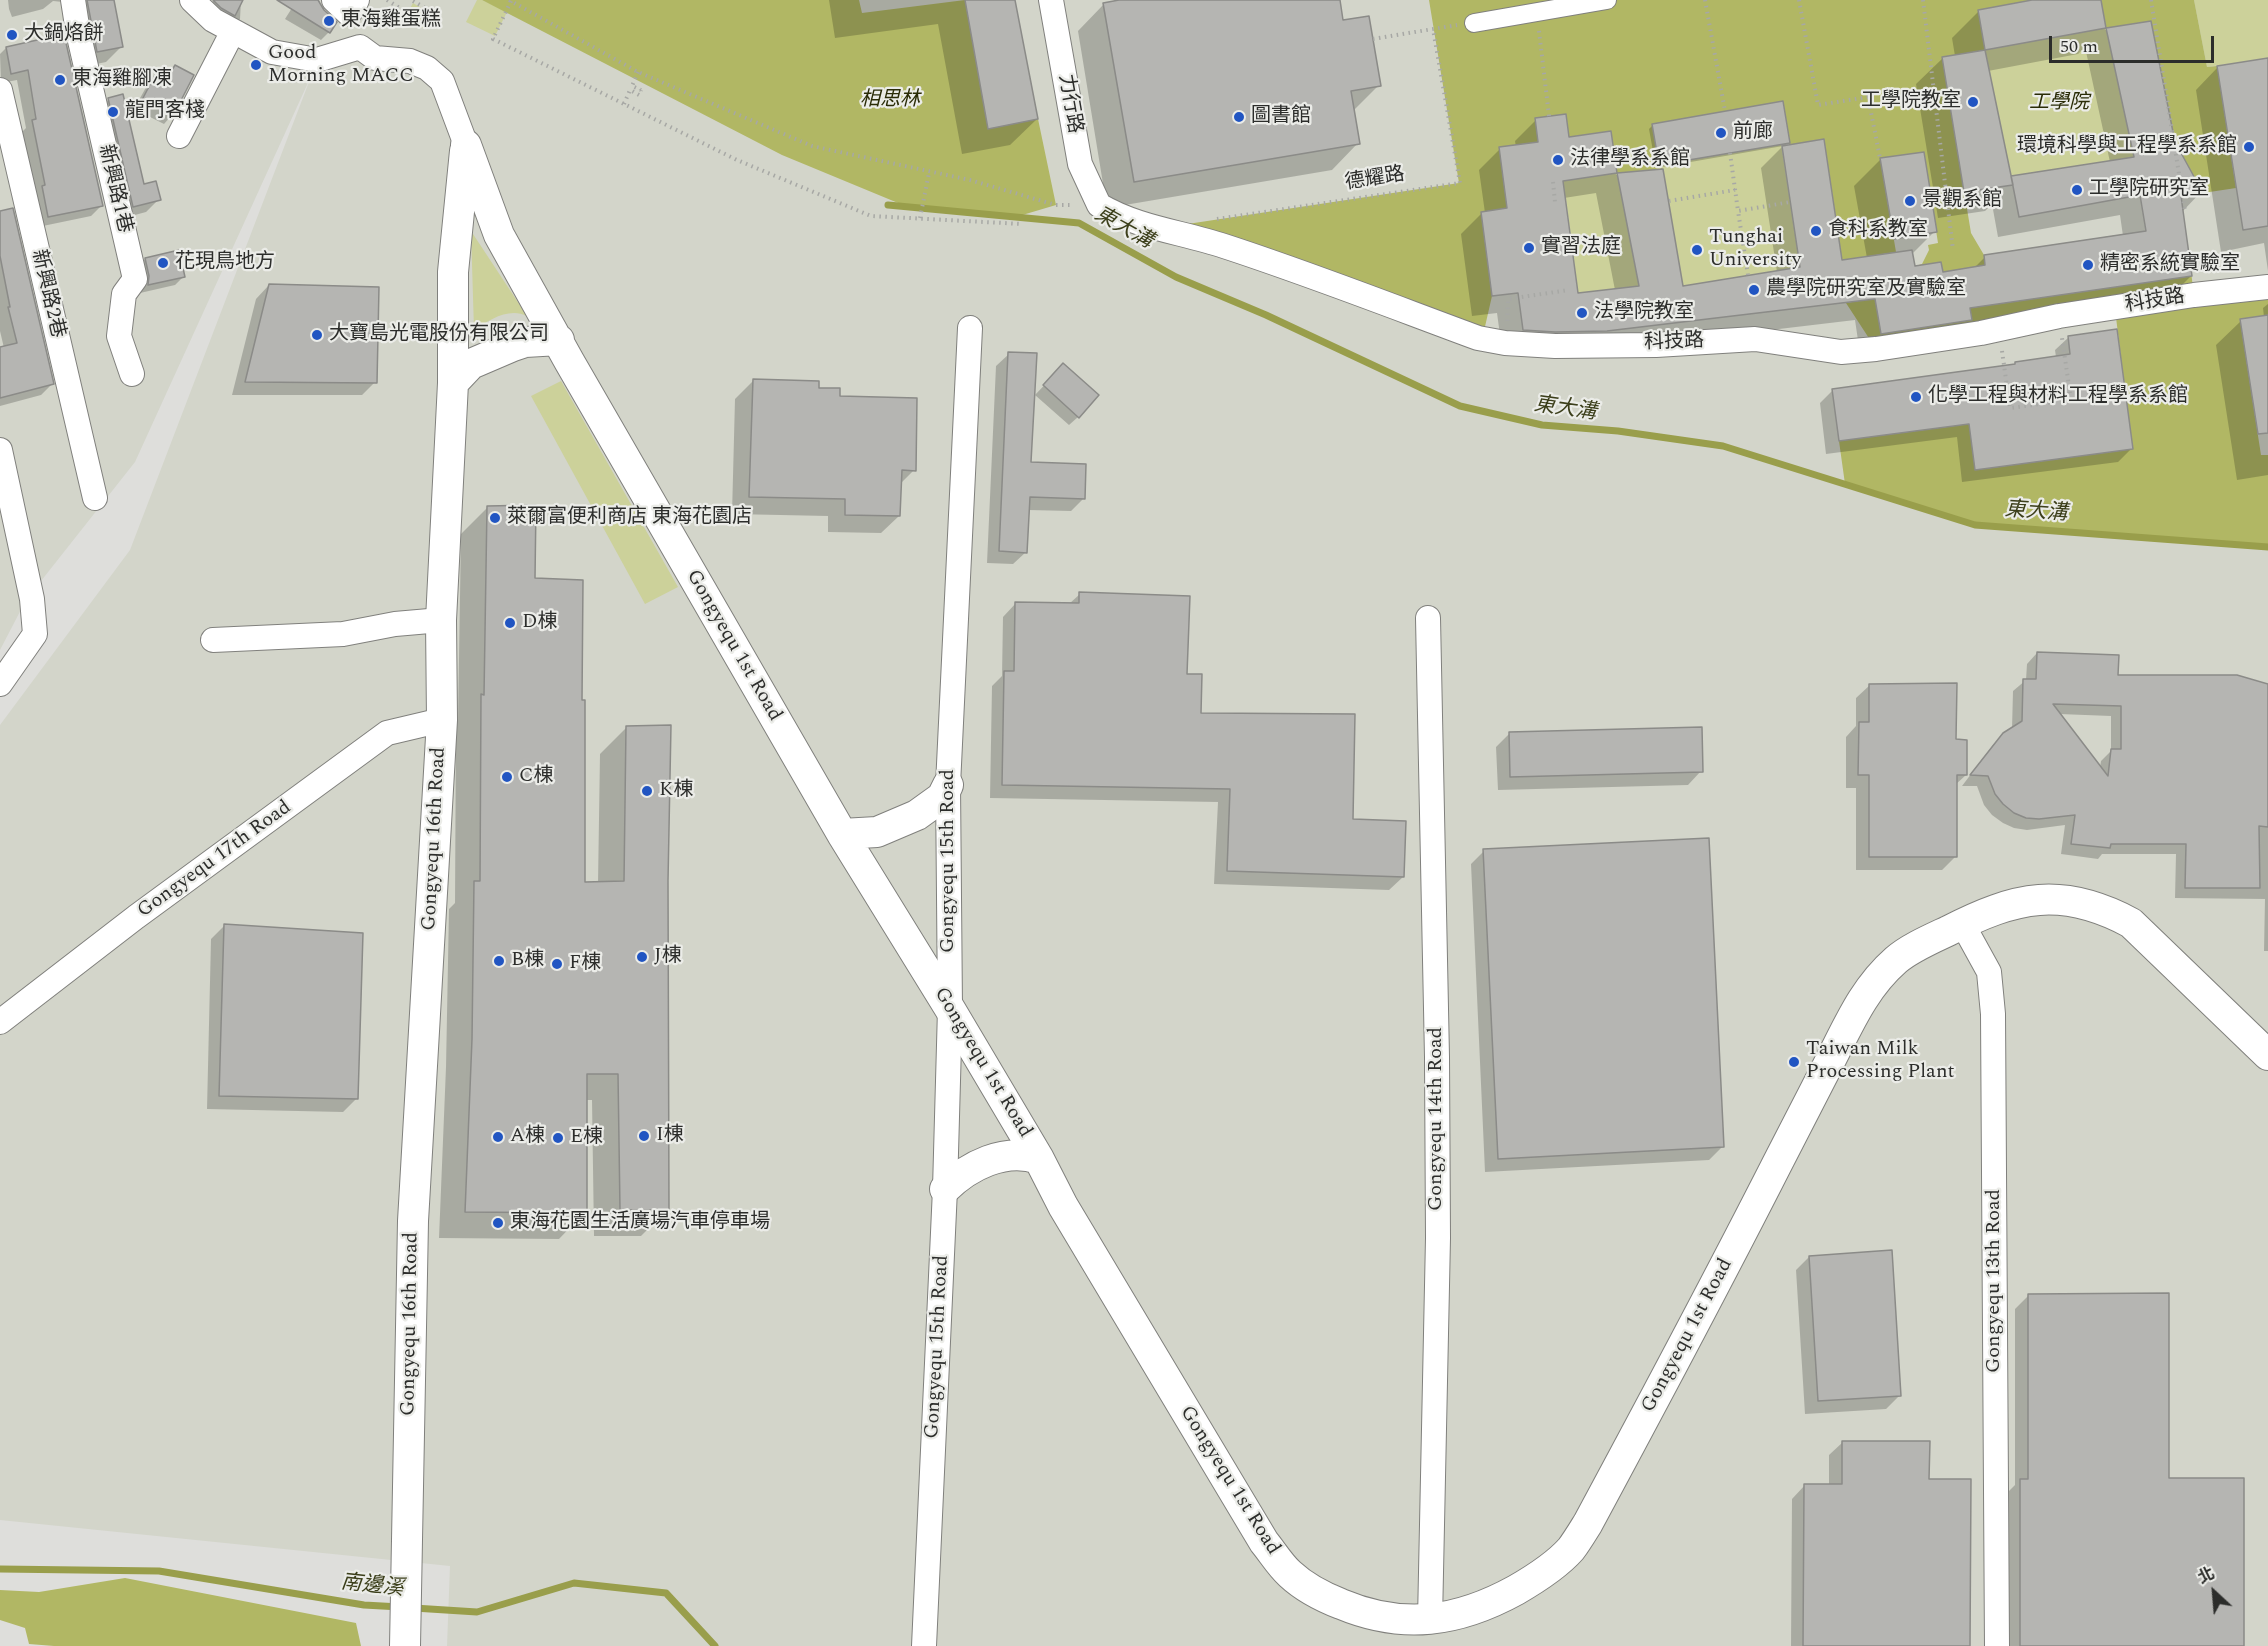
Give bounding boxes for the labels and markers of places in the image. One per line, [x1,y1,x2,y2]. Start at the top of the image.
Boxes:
place label: 東海雞蛋糕 [341,9,441,33]
marker: 東海雞蛋糕 [322,14,336,28]
place label: 大鍋烙餅 [24,23,104,47]
marker: 大鍋烙餅 [5,28,19,42]
place label: Good Morning MACC [268,42,414,89]
marker: Good Morning MACC [249,58,263,72]
place label: 東海雞腳凍 [72,68,172,92]
marker: 東海雞腳凍 [53,73,67,87]
place label: 工學院教室 [1861,90,1961,114]
marker: 工學院教室 [1966,95,1980,109]
place label: 龍門客棧 [125,100,205,124]
marker: 龍門客棧 [106,105,120,119]
place label: 圖書館 [1251,105,1311,129]
marker: 圖書館 [1232,110,1246,124]
place label: 前廊 [1733,121,1773,145]
marker: 前廊 [1714,126,1728,140]
place label: 環境科學與工程學系系館 [2017,135,2237,159]
marker: 環境科學與工程學系系館 [2242,140,2256,154]
place label: 法律學系系館 [1570,148,1690,172]
marker: 法律學系系館 [1551,153,1565,167]
place label: 工學院研究室 [2089,178,2209,202]
marker: 工學院研究室 [2070,183,2084,197]
place label: 景觀系館 [1922,189,2002,213]
marker: 景觀系館 [1903,194,1917,208]
place label: 食科系教室 [1828,219,1928,243]
marker: 食科系教室 [1809,224,1823,238]
place label: Tunghai University [1709,226,1801,273]
place label: 實習法庭 [1541,236,1621,260]
marker: 實習法庭 [1522,241,1536,255]
marker: Tunghai University [1690,243,1704,257]
place label: 花現鳥地方 [175,251,275,275]
place label: 精密系統實驗室 [2100,253,2240,277]
marker: 花現鳥地方 [156,256,170,270]
marker: 精密系統實驗室 [2081,258,2095,272]
place label: 農學院研究室及實驗室 [1766,278,1966,302]
marker: 農學院研究室及實驗室 [1747,283,1761,297]
place label: 法學院教室 [1594,301,1694,325]
marker: 法學院教室 [1575,306,1589,320]
place label: 大寶島光電股份有限公司 [329,323,549,347]
marker: 大寶島光電股份有限公司 [310,328,324,342]
place label: 化學工程與材料工程學系系館 [1928,385,2188,409]
marker: 化學工程與材料工程學系系館 [1909,390,1923,404]
place label: 萊爾富便利商店 東海花園店 [507,506,752,530]
marker: 萊爾富便利商店 東海花園店 [488,511,502,525]
place label: D棟 [522,611,557,635]
marker: D棟 [503,616,517,630]
place label: C棟 [519,765,554,789]
marker: C棟 [500,770,514,784]
place label: K棟 [659,779,693,803]
marker: K棟 [640,784,654,798]
place label: J棟 [654,945,682,969]
place label: B棟 [511,949,544,973]
marker: J棟 [635,950,649,964]
place label: F棟 [569,952,601,976]
marker: B棟 [492,954,506,968]
marker: F棟 [550,957,564,971]
place label: Taiwan Milk Processing Plant [1806,1038,1955,1085]
marker: Taiwan Milk Processing Plant [1787,1055,1801,1069]
place label: I棟 [656,1124,684,1148]
place label: A棟 [510,1125,545,1149]
place label: E棟 [570,1126,603,1150]
marker: I棟 [637,1129,651,1143]
marker: A棟 [491,1130,505,1144]
marker: E棟 [551,1131,565,1145]
place label: 東海花園生活廣場汽車停車場 [510,1211,770,1235]
marker: 東海花園生活廣場汽車停車場 [491,1216,505,1230]

